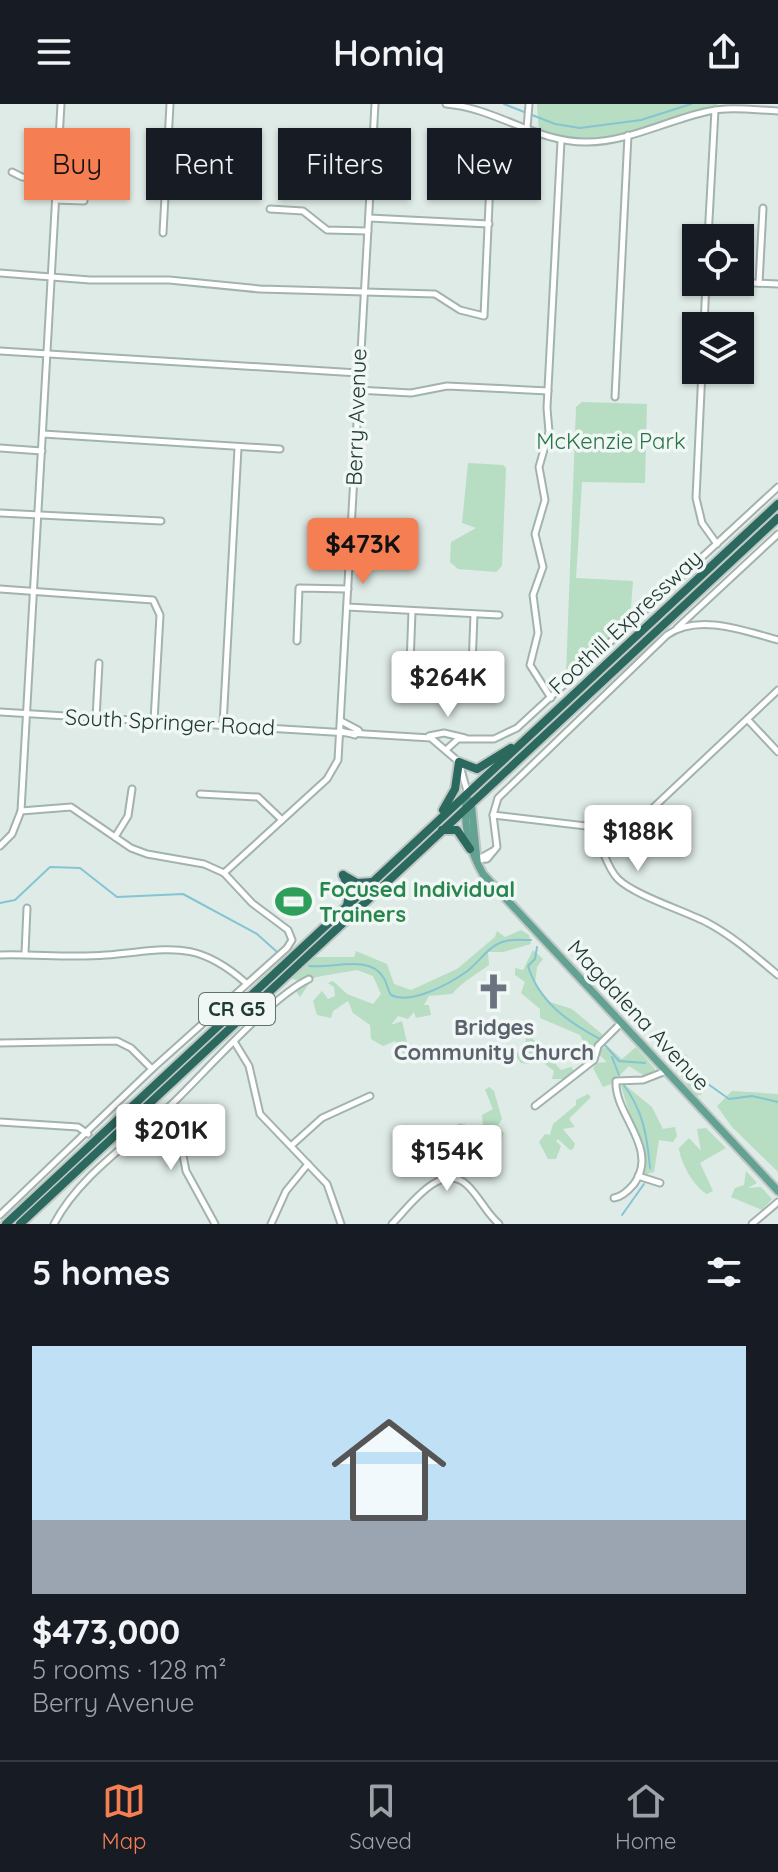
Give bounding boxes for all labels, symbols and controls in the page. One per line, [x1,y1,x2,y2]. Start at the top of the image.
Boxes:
icon: menu [32,30,76,74]
text: Homiq [333,30,445,75]
icon: share [702,30,746,74]
chip: Buy [24,128,130,200]
chip: Rent [146,128,262,200]
chip: Filters [278,128,411,200]
chip: New [427,128,541,200]
map controls [682,224,754,384]
button: locate [682,224,754,296]
button: layers [682,312,754,384]
street label: Berry Avenue [340,348,372,486]
park label: McKenzie Park [536,427,686,455]
pin: $473K [307,518,419,586]
text: $473K [325,527,401,560]
street label: Foothill Expressway [543,544,707,700]
pin: $264K [392,651,504,719]
text: $264K [409,660,487,693]
street label: South Springer Road [64,703,276,741]
pin: $188K [582,805,694,873]
text: $188K [602,814,674,847]
place label: Focused Individual Trainers [319,875,515,928]
sports icon: Focused Individual Trainers [274,883,312,921]
street label: Magdalena Avenue [562,934,716,1096]
church icon: Bridges Community Church [475,972,513,1010]
road number: CR G5 [199,993,275,1025]
place label: Bridges Community Church [394,1013,594,1066]
pin: $201K [115,1104,227,1172]
text: $201K [134,1113,208,1146]
pin: $154K [391,1125,503,1193]
text: $154K [411,1134,483,1167]
icon: filters [702,1250,746,1294]
text: 5 homes [32,1251,170,1294]
icon: home [317,1398,461,1542]
text: $473,000 [32,1610,180,1653]
text: 5 rooms · 128 m² [32,1653,226,1686]
text: Berry Avenue [32,1686,194,1719]
tab: Map [101,1779,146,1855]
tab: Saved [349,1779,412,1855]
tab: Home [615,1779,677,1855]

